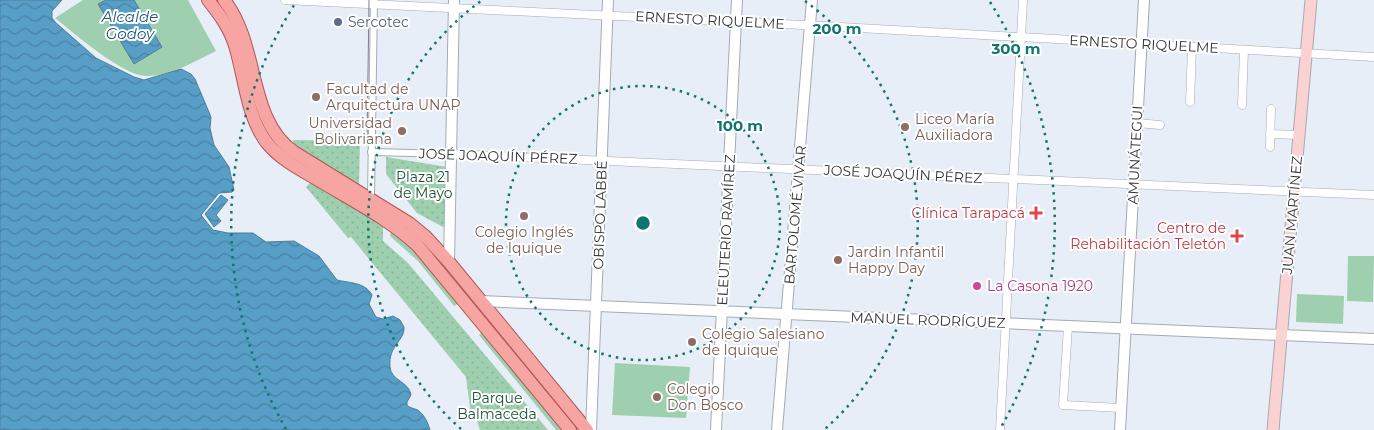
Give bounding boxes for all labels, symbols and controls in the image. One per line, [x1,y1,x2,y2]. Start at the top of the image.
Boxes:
water label: Alcalde Godoy [101,7,158,43]
street label: ERNESTO RIQUELME [635,7,785,33]
place label: Sercotec [348,13,409,31]
marker: Sercotec [332,16,344,28]
text: 200 m [812,19,862,38]
street label: ERNESTO RIQUELME [1069,31,1219,57]
text: 300 m [990,39,1041,58]
place label: Facultad de Arquitectura UNAP [326,80,461,114]
marker: Facultad de Arquitectura UNAP [310,91,322,103]
street label: AMUNÁTEGUI [1123,105,1147,205]
place label: Liceo María Auxiliadora [915,110,995,144]
place label: Universidad Bolivariana [308,114,392,148]
text: 100 m [717,116,763,135]
marker: Liceo María Auxiliadora [899,121,911,133]
marker: Universidad Bolivariana [396,125,408,137]
street label: JOSÉ JOAQUÍN PÉREZ [417,144,578,168]
street label: BARTOLOMÉ VIVAR [780,145,810,285]
street label: ELEUTERIO RAMÍREZ [713,154,739,306]
street label: JUAN MARTÍNEZ [1278,155,1306,276]
street label: OBISPO LABBÉ [589,160,611,270]
street label: JOSÉ JOAQUÍN PÉREZ [822,161,983,187]
park label: Plaza 21 de Mayo [393,168,453,202]
place label: Clínica Tarapacá [911,204,1025,222]
marker: Clínica Tarapacá [1029,206,1043,220]
marker: Colegio Inglés de Iquique [518,210,530,222]
centre of rings [634,214,652,232]
place label: Centro de Rehabilitación Teletón [1070,219,1226,253]
place label: Colegio Inglés de Iquique [475,223,574,257]
marker: Centro de Rehabilitación Teletón [1230,229,1244,243]
place label: Jardin Infantil Happy Day [847,243,944,277]
marker: Jardin Infantil Happy Day [832,254,844,266]
place label: La Casona 1920 [987,277,1093,295]
marker: La Casona 1920 [971,280,983,292]
street label: MANUEL RODRÍGUEZ [850,308,1006,332]
place label: Colegio Salesiano de Iquique [702,325,825,359]
marker: Colegio Salesiano de Iquique [686,336,698,348]
place label: Colegio Don Bosco [667,380,743,414]
park label: Parque Balmaceda [457,389,537,423]
marker: Colegio Don Bosco [651,391,663,403]

